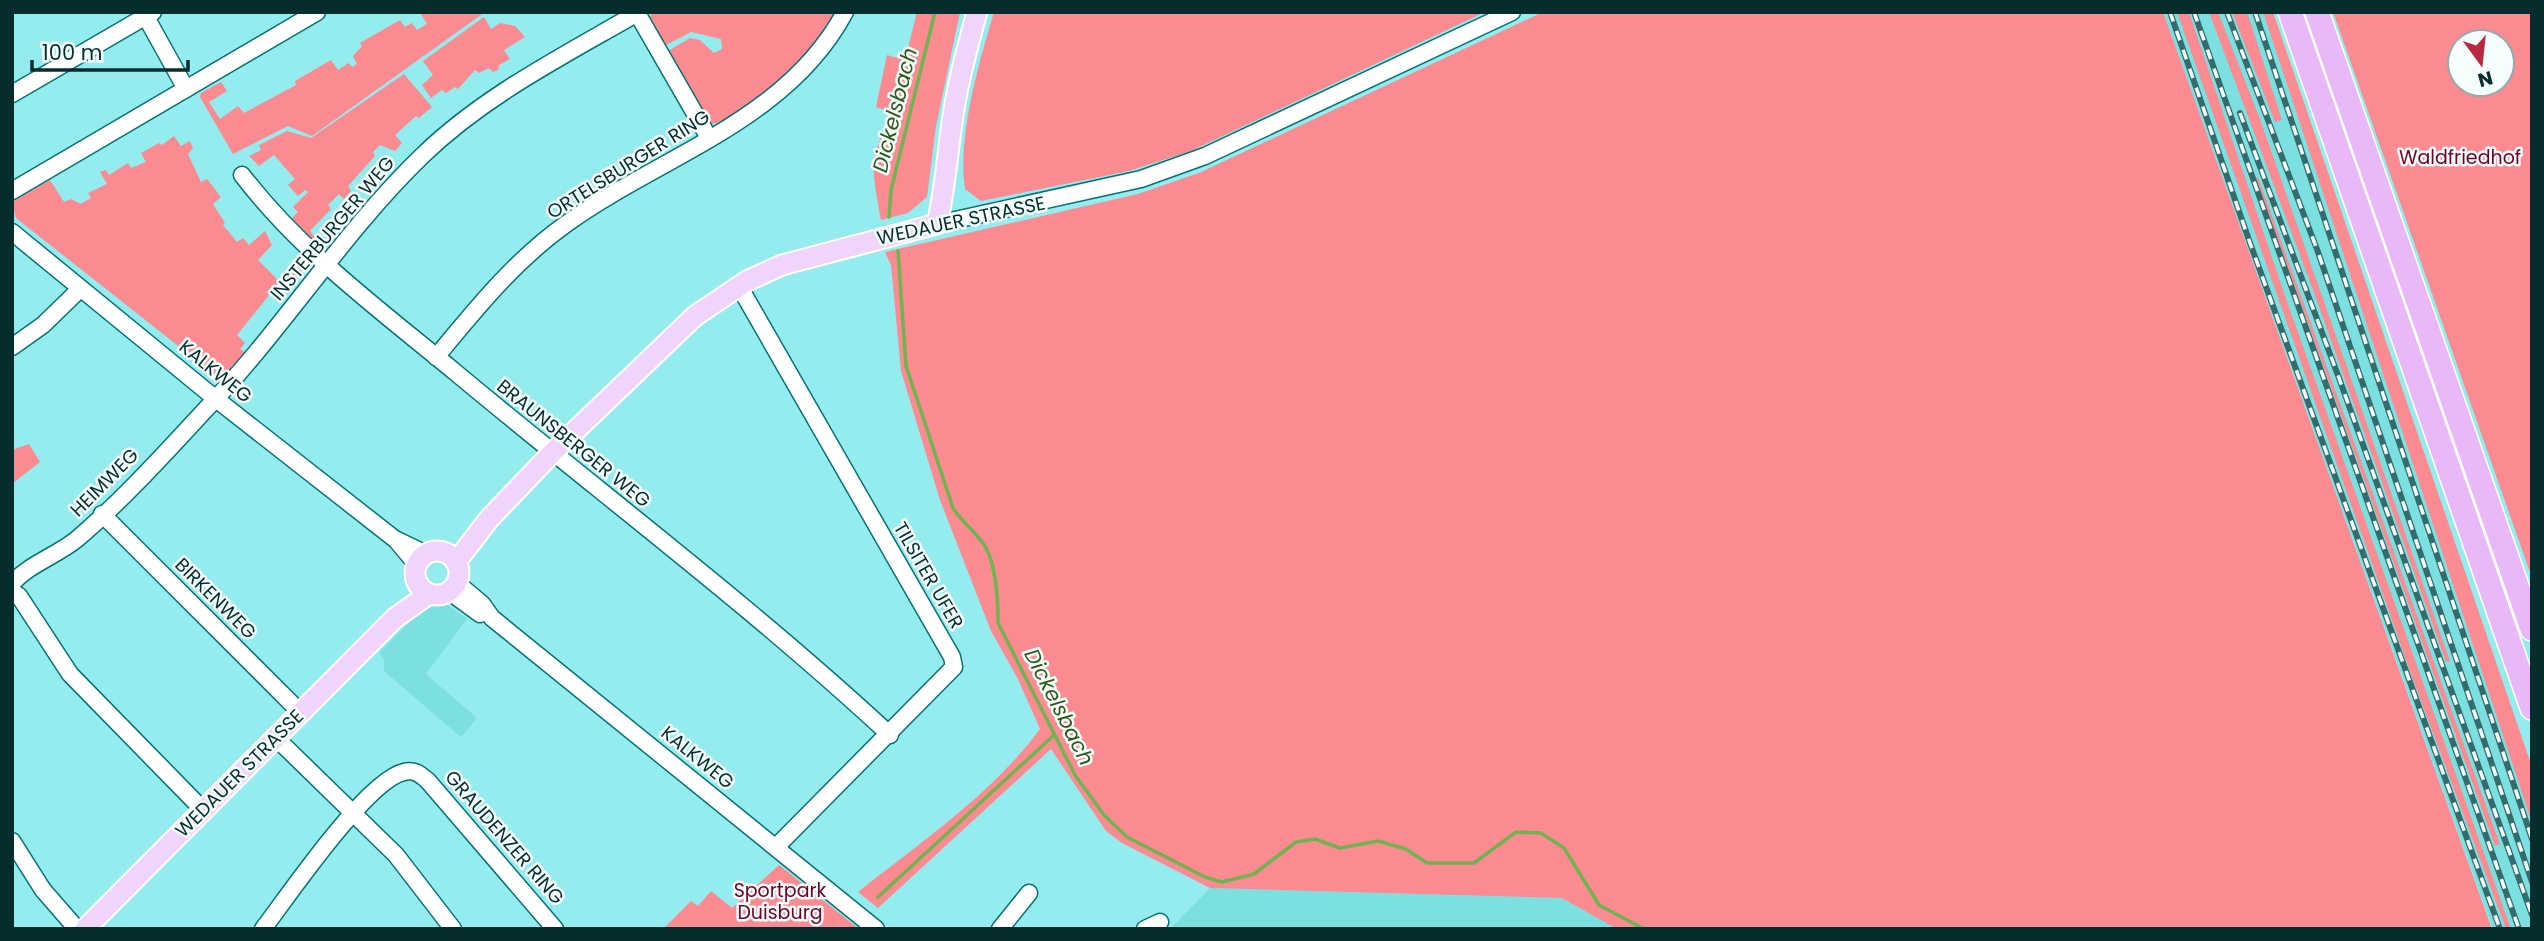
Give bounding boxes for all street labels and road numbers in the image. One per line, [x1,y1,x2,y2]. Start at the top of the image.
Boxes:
street label: ORTELSBURGER RING [542,103,715,226]
street label: INSTERBURGER WEG [264,150,401,306]
street label: WEDAUER STRASSE [874,189,1048,252]
street label: KALKWEG [173,334,258,409]
street label: BRAUNSBERGER WEG [491,373,656,514]
street label: HEIMWEG [64,442,145,523]
street label: TILSITER UFER [887,517,970,634]
street label: BIRKENWEG [169,552,262,645]
street label: WEDAUER STRASSE [169,703,310,844]
street label: KALKWEG [655,720,740,795]
street label: GRAUDENZER RING [439,764,570,910]

